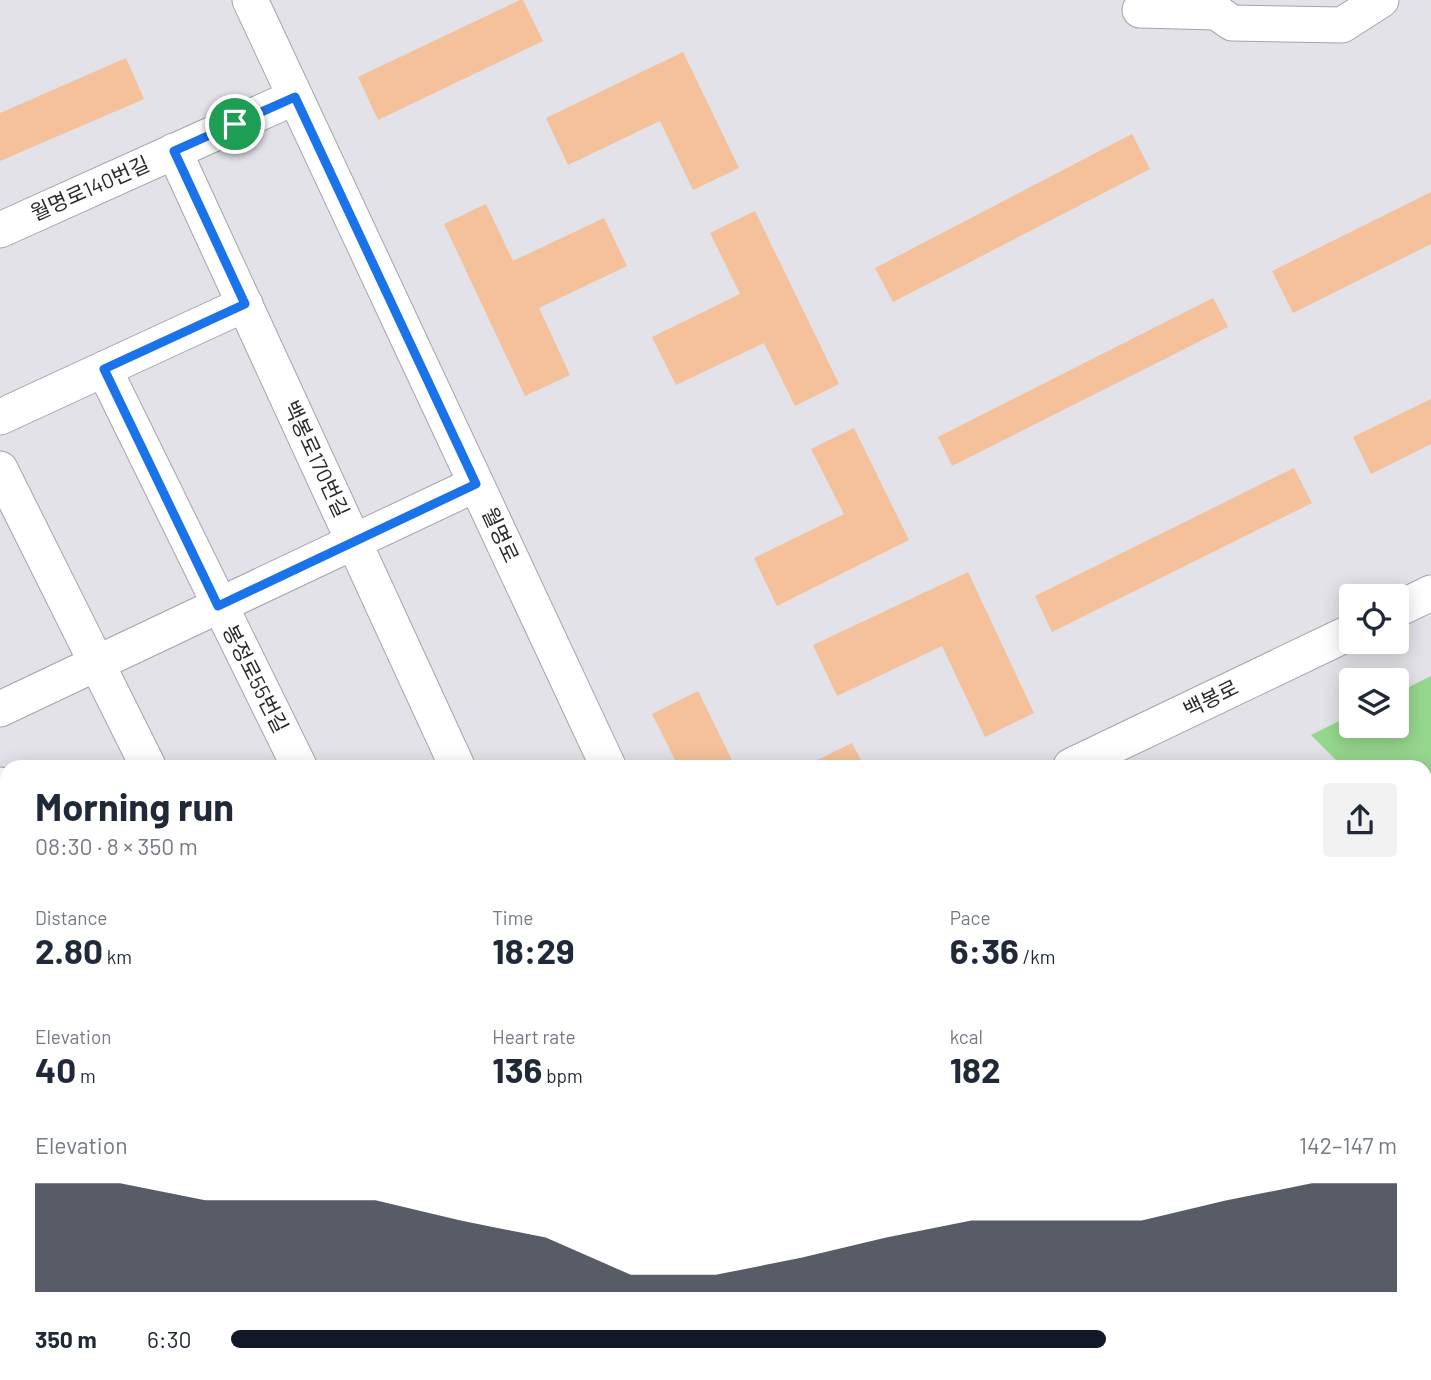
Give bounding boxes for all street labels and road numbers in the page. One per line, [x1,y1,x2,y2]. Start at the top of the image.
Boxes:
street label: 월명로140번길 [26,150,153,225]
street label: 백봉로170번길 [279,396,355,521]
street label: 월명로 [478,503,525,566]
street label: 봉정로55번길 [218,620,294,737]
street label: 백봉로 [1179,674,1242,722]

